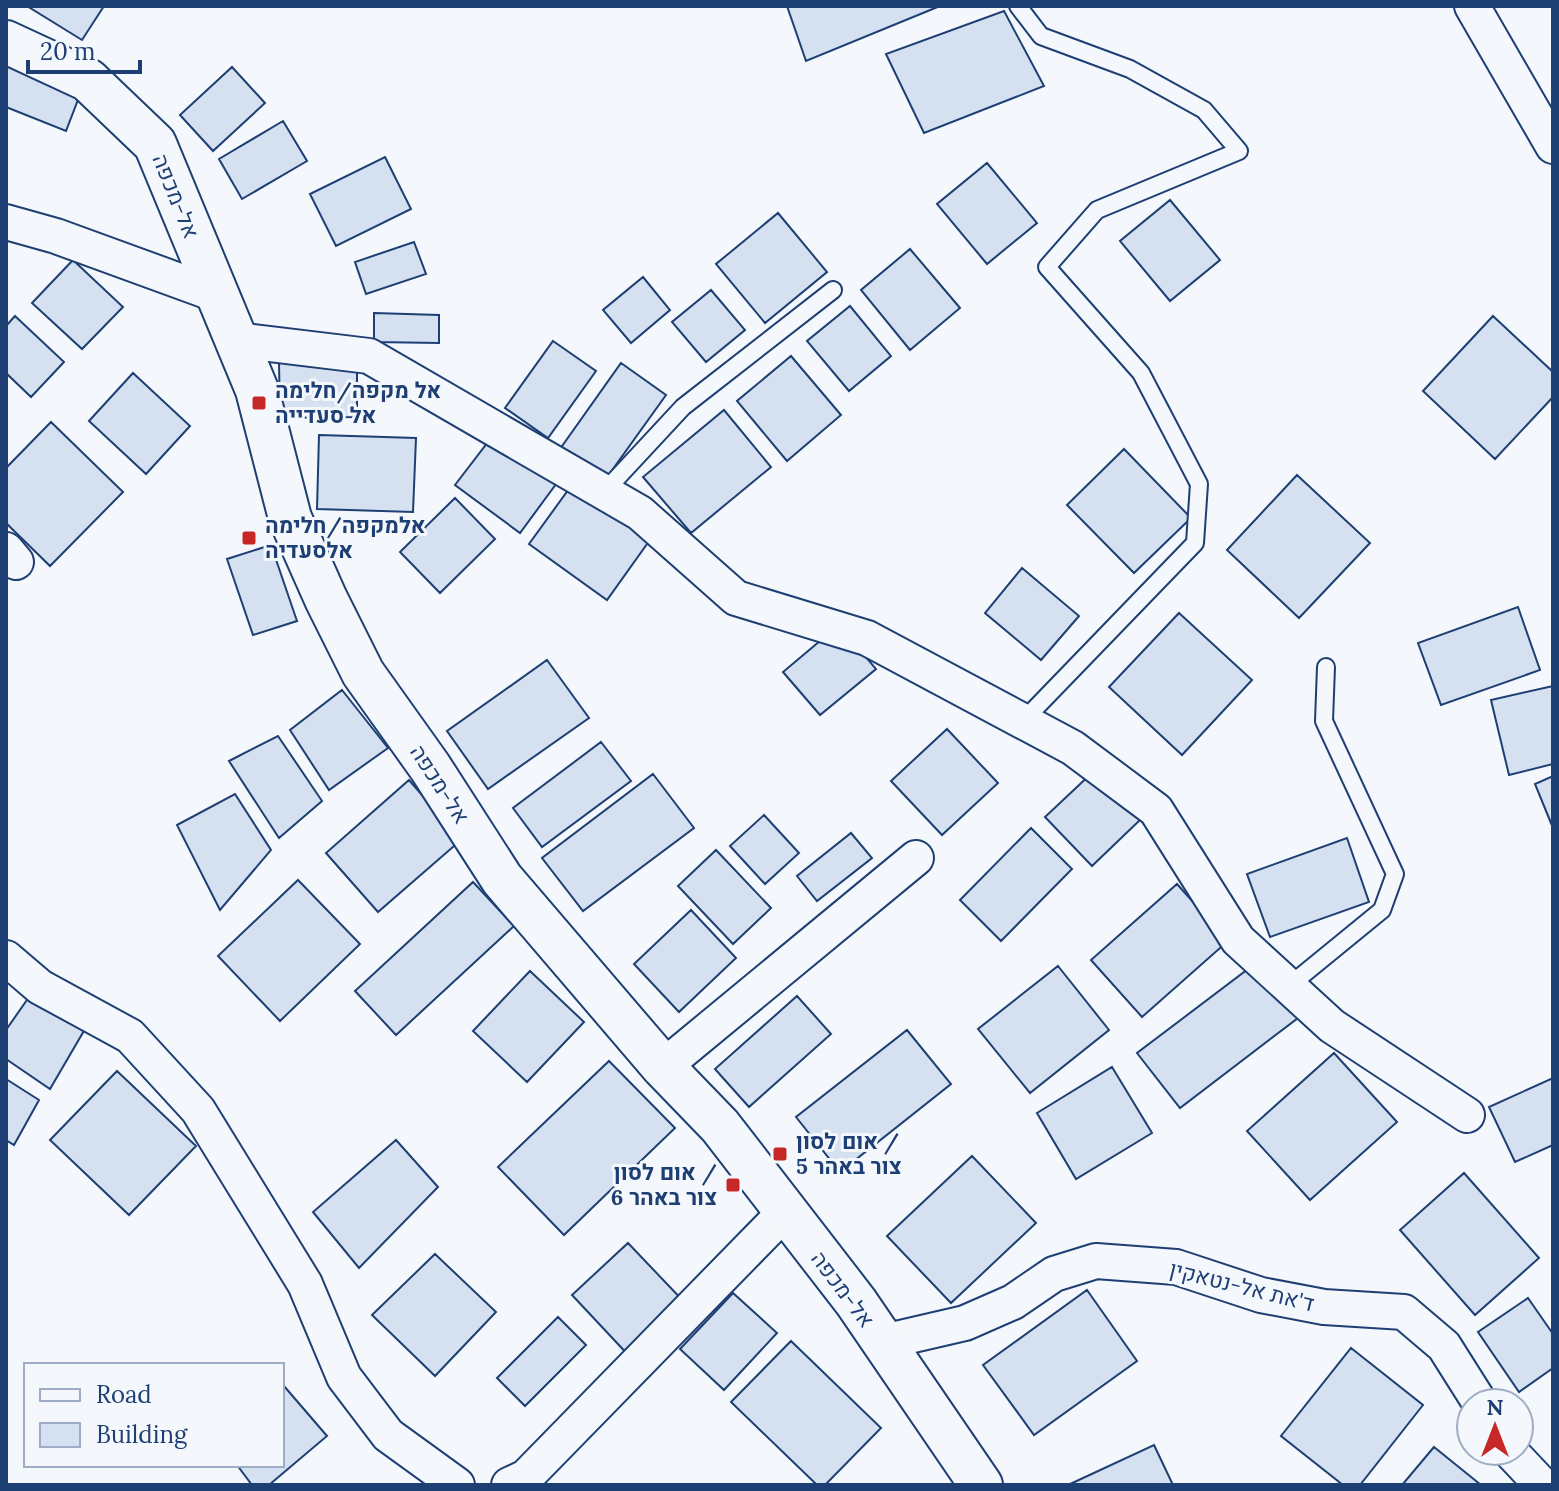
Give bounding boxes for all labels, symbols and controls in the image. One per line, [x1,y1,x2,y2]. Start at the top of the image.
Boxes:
scale bar [28,24,140,74]
text: 20 m [40,36,96,67]
street label: אל-מכפה [146,150,206,242]
place label: אל מקפה/חלימה אל סעדייה [275,376,441,429]
marker: אל מקפה/חלימה אל סעדייה [250,394,268,412]
place label: אלמקפה/חלימה אלסעדיה [265,511,426,564]
marker: אלמקפה/חלימה אלסעדיה [240,529,258,547]
street label: אל-מכפה [404,739,476,829]
place label: אום לסון / צור באהר 5 [796,1127,902,1180]
marker: אום לסון / צור באהר 5 [771,1145,789,1163]
place label: אום לסון / צור באהר 6 [611,1158,717,1211]
marker: אום לסון / צור באהר 6 [724,1176,742,1194]
street label: אל-מכפה [805,1245,881,1333]
street label: ד'את אל-נטאקין [1167,1254,1317,1318]
legend [24,1363,284,1467]
text: Road [96,1379,152,1410]
north arrow [1455,1387,1535,1467]
text: N [1486,1393,1504,1421]
text: Building [96,1419,188,1450]

